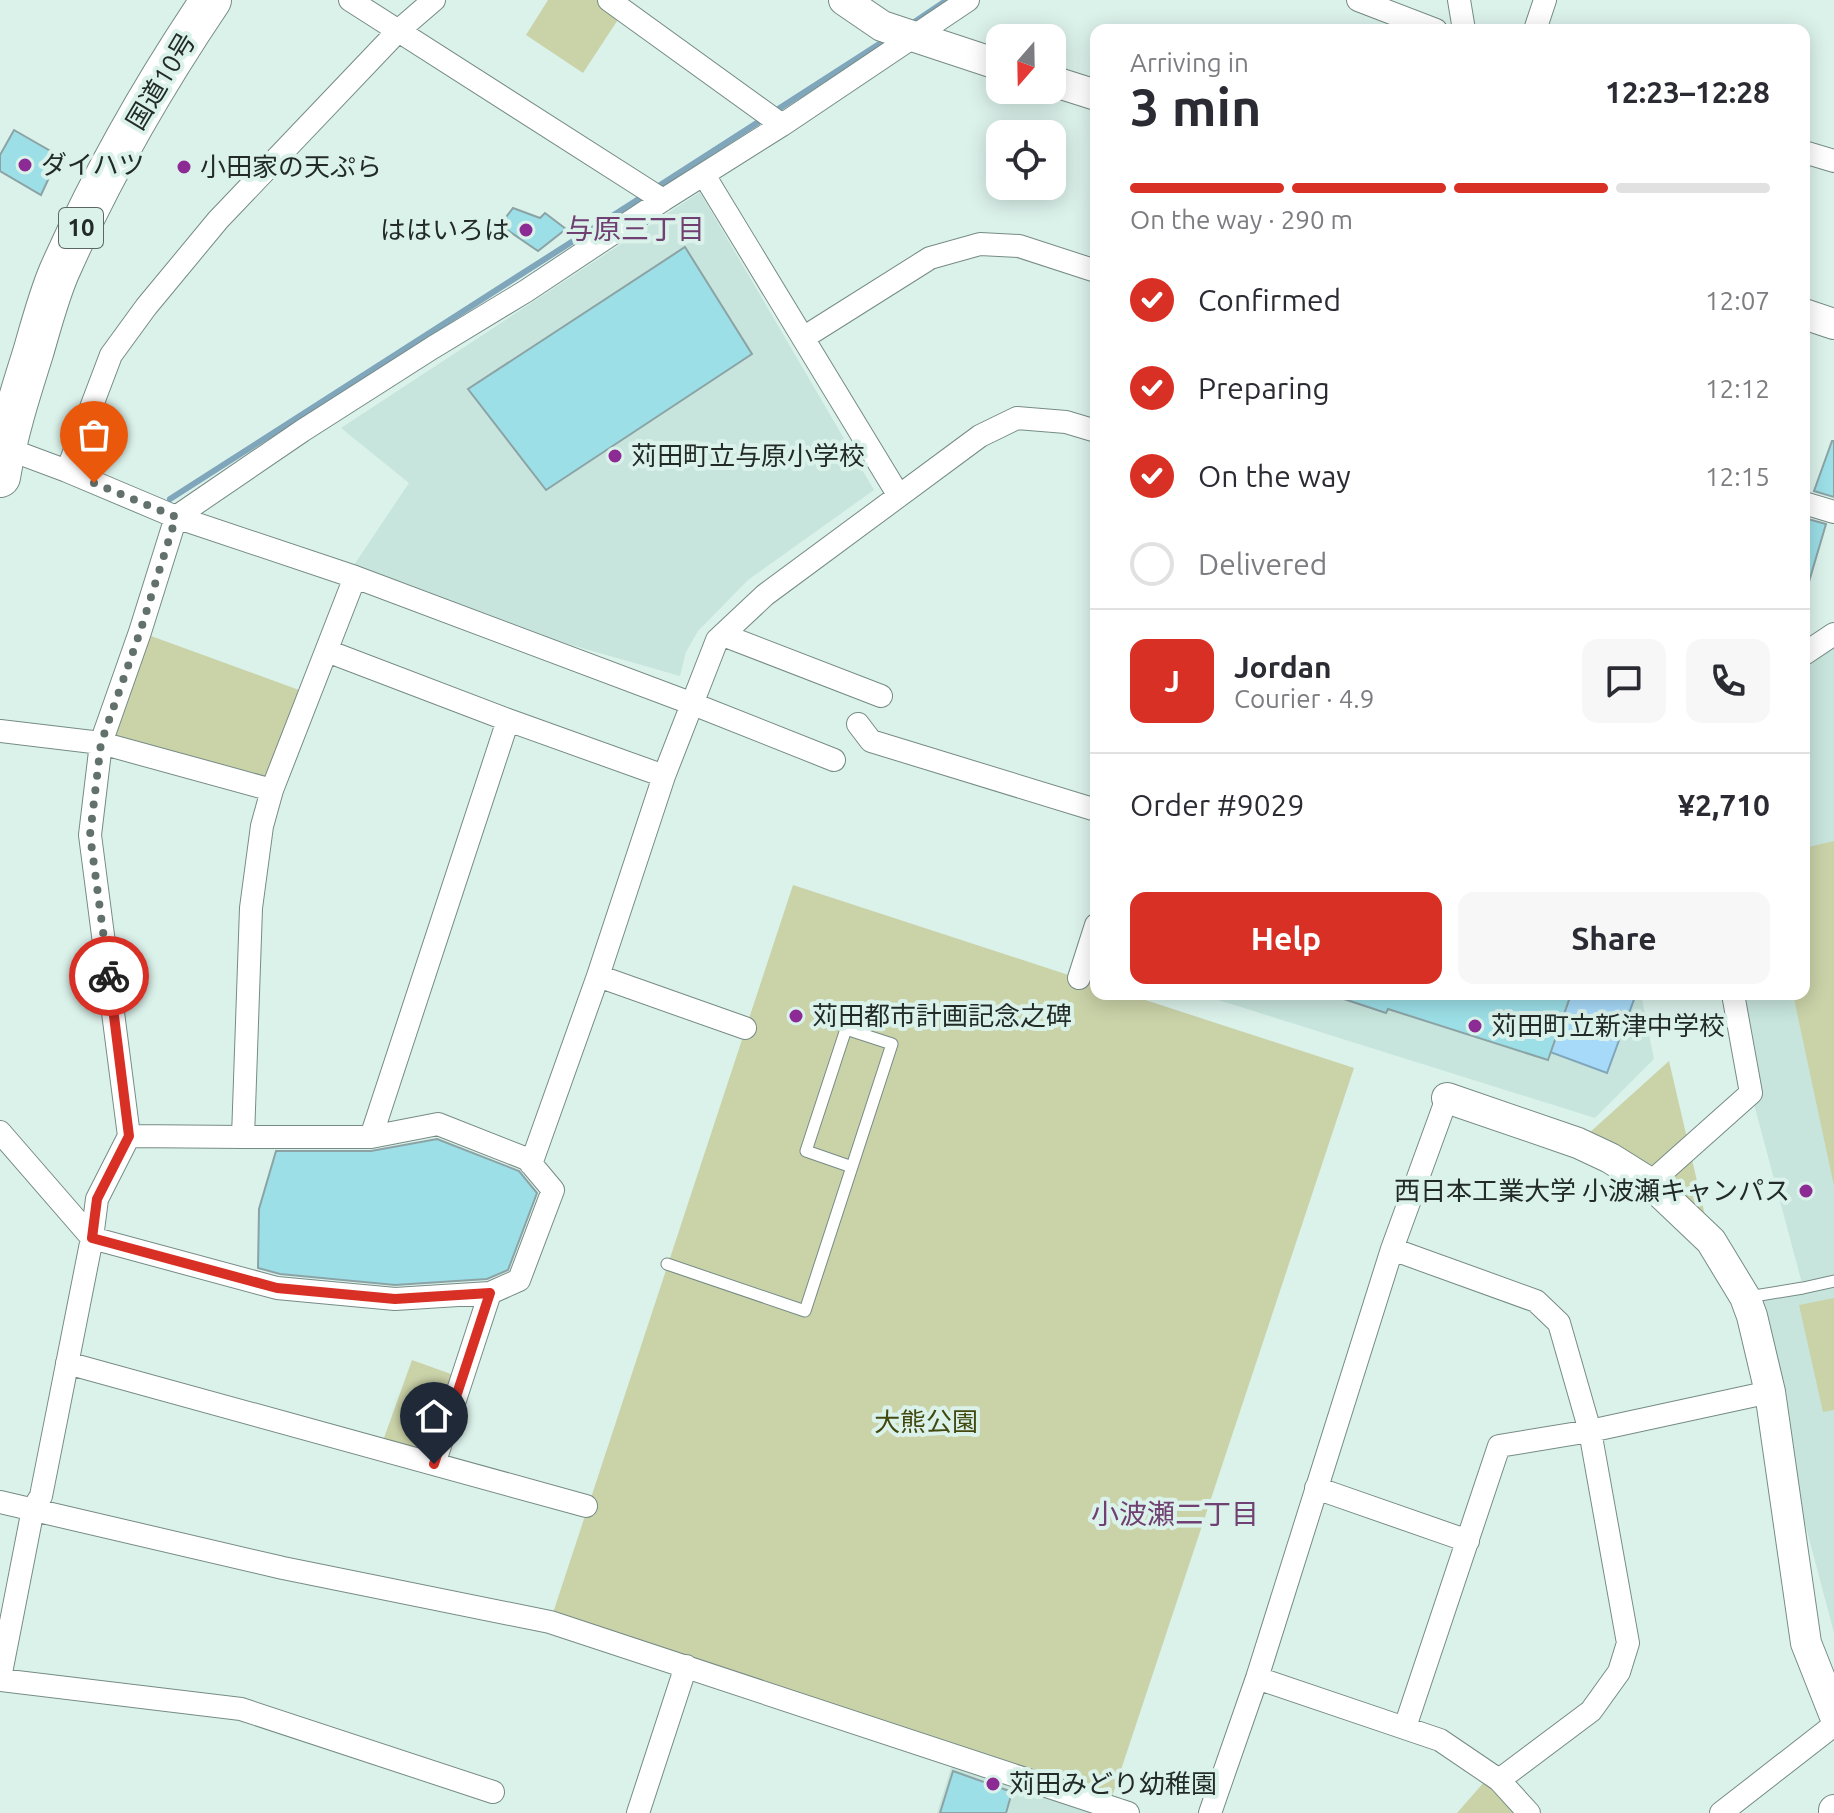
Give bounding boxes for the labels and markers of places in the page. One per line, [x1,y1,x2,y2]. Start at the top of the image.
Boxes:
place label: ダイハツ [41,150,144,179]
place label: 小田家の天ぷら [200,152,382,181]
marker: ダイハツ [16,156,34,174]
marker: 小田家の天ぷら [175,158,193,176]
place label: ははいろは [380,215,510,244]
marker: ははいろは [517,221,535,239]
pin [60,401,128,483]
place label: 苅田町立与原小学校 [631,441,865,470]
marker: 苅田町立与原小学校 [606,447,624,465]
place label: 苅田都市計画記念之碑 [812,1001,1072,1030]
marker: 苅田都市計画記念之碑 [787,1007,805,1025]
place label: 苅田町立新津中学校 [1491,1011,1725,1040]
marker: 苅田町立新津中学校 [1466,1017,1484,1035]
place label: 西日本工業大学 小波瀬キャンパス [1394,1176,1790,1205]
marker: 西日本工業大学 小波瀬キャンパス [1797,1182,1815,1200]
pin [400,1382,468,1464]
place label: 苅田みどり幼稚園 [1009,1769,1217,1798]
marker: 苅田みどり幼稚園 [984,1775,1002,1793]

